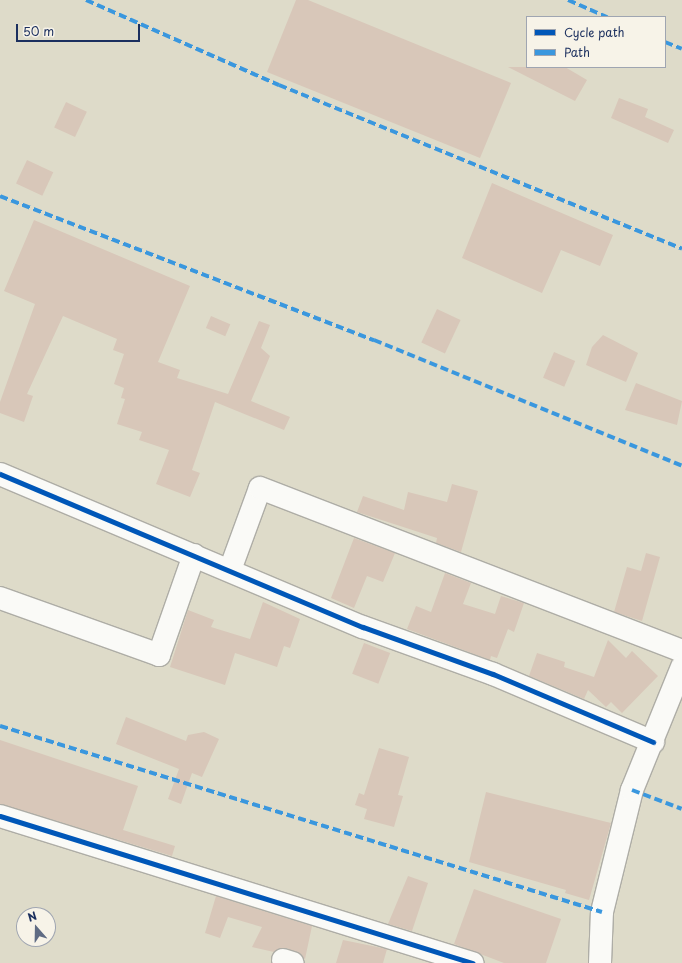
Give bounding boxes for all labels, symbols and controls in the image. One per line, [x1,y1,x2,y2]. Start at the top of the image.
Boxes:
scale bar [18,16,142,42]
legend [526,16,666,68]
text: 50 m [23,22,54,40]
text: Cycle path [564,23,625,41]
text: Path [564,43,590,61]
north arrow [16,907,56,947]
text: N [25,907,39,926]

